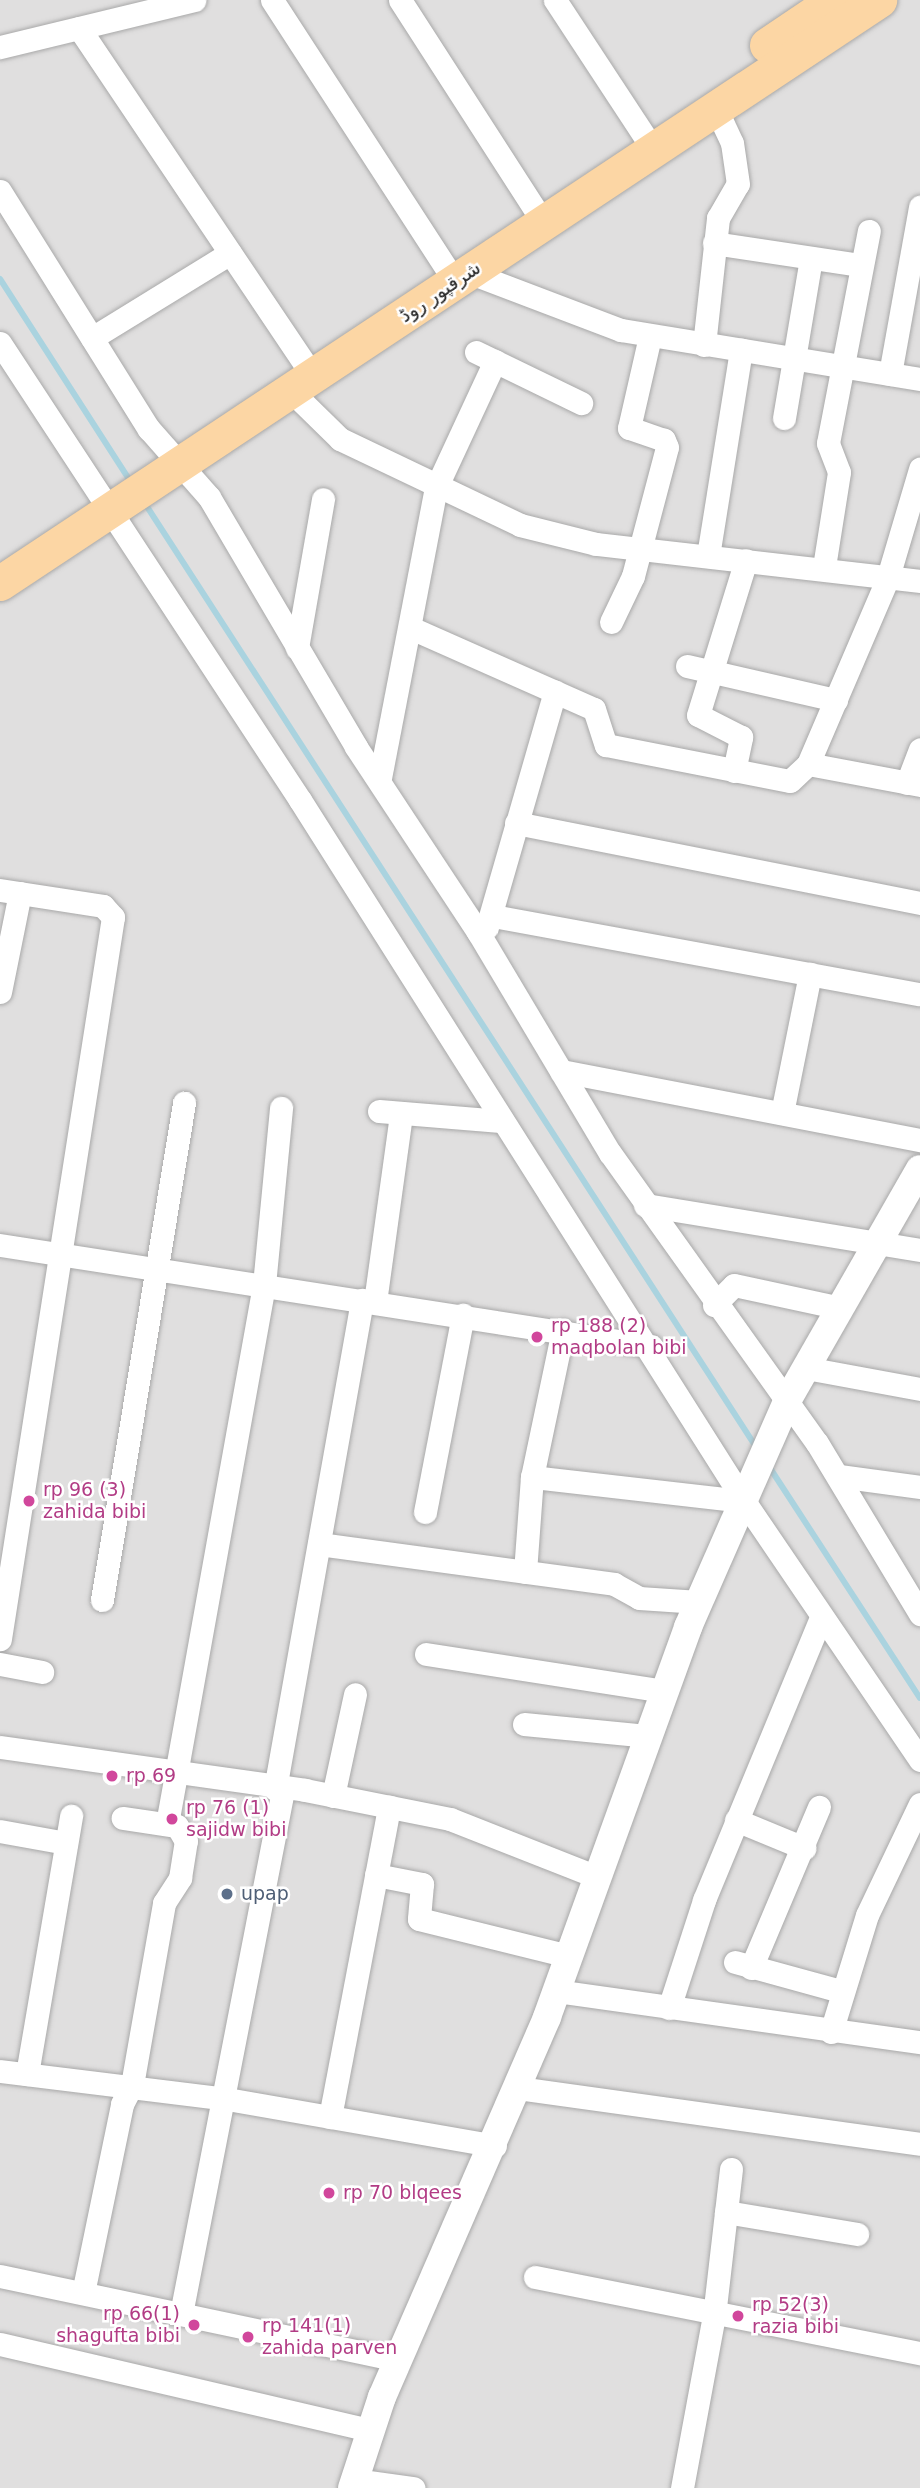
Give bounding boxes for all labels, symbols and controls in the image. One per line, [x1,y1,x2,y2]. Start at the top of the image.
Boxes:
street label: شرقپور روڈ [395,257,485,327]
place label: rp 188 (2) maqbolan bibi [551,1315,687,1359]
marker: rp 188 (2) maqbolan bibi [529,1329,545,1345]
place label: rp 96 (3) zahida bibi [43,1479,146,1523]
marker: rp 96 (3) zahida bibi [21,1493,37,1509]
place label: rp 69 [126,1765,176,1787]
marker: rp 69 [104,1768,120,1784]
place label: rp 76 (1) sajidw bibi [186,1797,286,1841]
marker: rp 76 (1) sajidw bibi [164,1811,180,1827]
place label: upap [241,1883,289,1905]
marker: upap [219,1886,235,1902]
place label: rp 70 blqees [343,2182,462,2204]
marker: rp 70 blqees [321,2185,337,2201]
place label: rp 52(3) razia bibi [752,2294,839,2338]
place label: rp 66(1) shagufta bibi [56,2303,180,2347]
marker: rp 52(3) razia bibi [730,2308,746,2324]
place label: rp 141(1) zahida parven [262,2315,397,2359]
marker: rp 66(1) shagufta bibi [186,2317,202,2333]
marker: rp 141(1) zahida parven [240,2329,256,2345]

